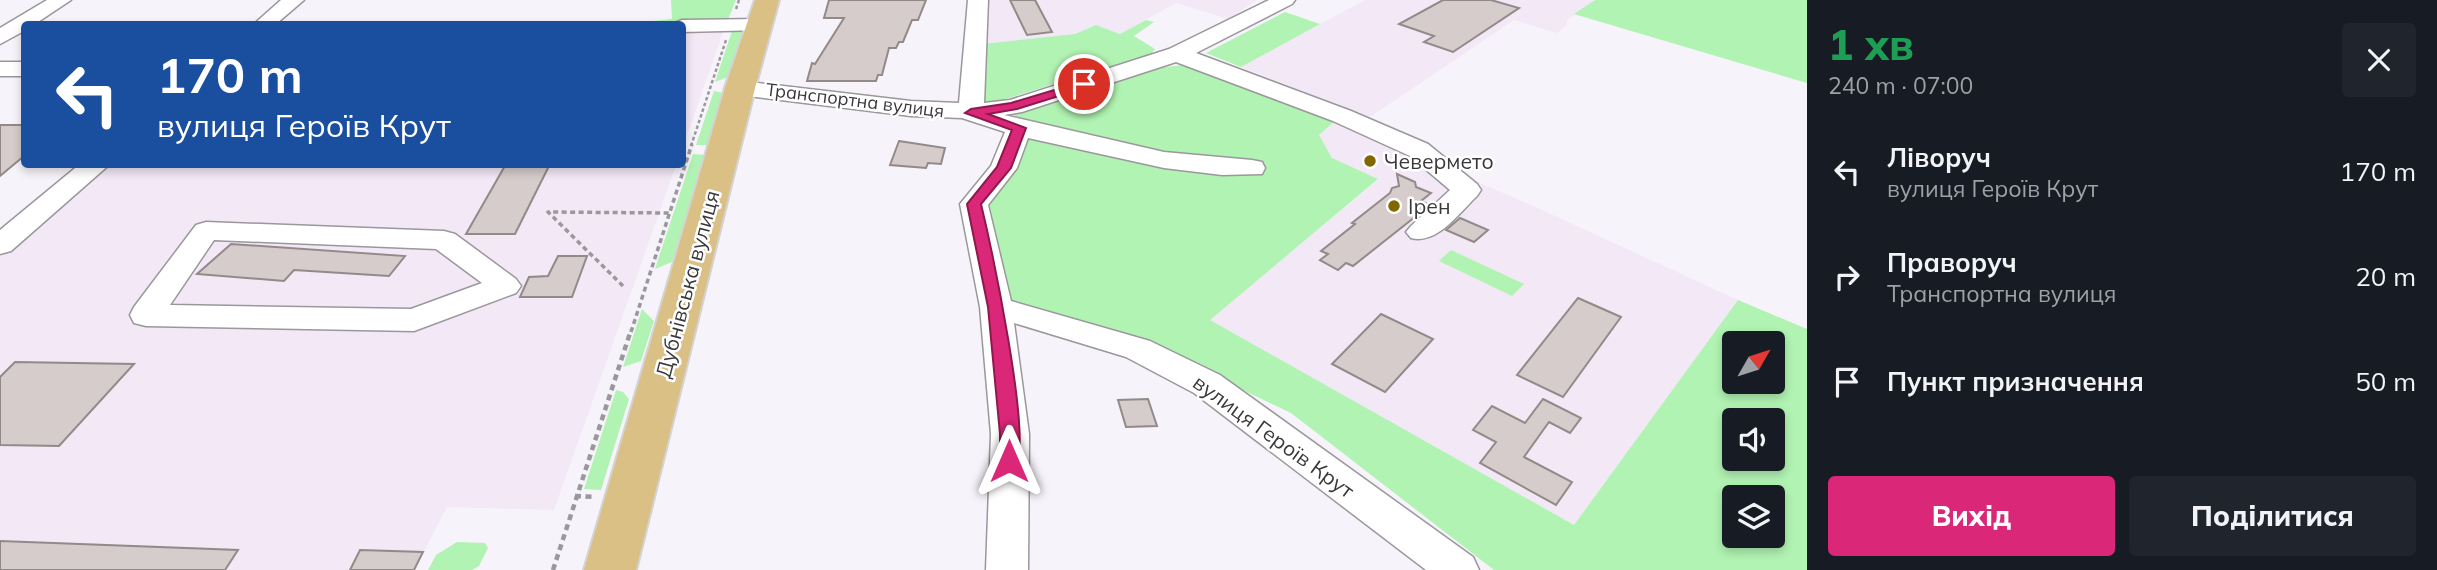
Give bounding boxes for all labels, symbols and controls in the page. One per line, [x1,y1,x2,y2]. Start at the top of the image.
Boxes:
text: 1 хв [1828,18,1914,71]
button: close [2342,23,2416,97]
text: 170 m [157,44,303,105]
icon: left [42,49,133,140]
pin [1054,54,1114,114]
icon: arrive [1065,65,1103,103]
text: 240 m · 07:00 [1828,71,1973,100]
street label: Транспортна вулиця [765,78,945,122]
text: вулиця Героїв Крут [157,105,451,145]
text: Ліворуч [1887,141,1991,174]
place label: Чевермето [1384,148,1494,174]
marker: Чевермето [1362,153,1378,169]
icon: left [1828,153,1866,191]
text: 170 m [2340,155,2416,188]
text: вулиця Героїв Крут [1887,174,2098,203]
street label: Дубнівська вулиця [649,187,725,381]
place label: Ірен [1408,193,1450,219]
marker: Ірен [1386,198,1402,214]
text: Праворуч [1887,246,2017,279]
icon: right [1828,258,1866,296]
text: 20 m [2355,260,2416,293]
text: Транспортна вулиця [1887,279,2116,308]
north arrow [1722,331,1785,394]
map controls [1722,331,1785,548]
icon: arrive [1828,363,1866,401]
text: Пункт призначення [1887,365,2144,398]
text: 50 m [2355,365,2416,398]
street label: вулиця Героїв Крут [1188,369,1360,503]
button: sound [1722,408,1785,471]
position arrow [972,424,1046,498]
button: Вихід [1828,476,2115,556]
button: Поділитися [2129,476,2416,556]
button: layers [1722,485,1785,548]

